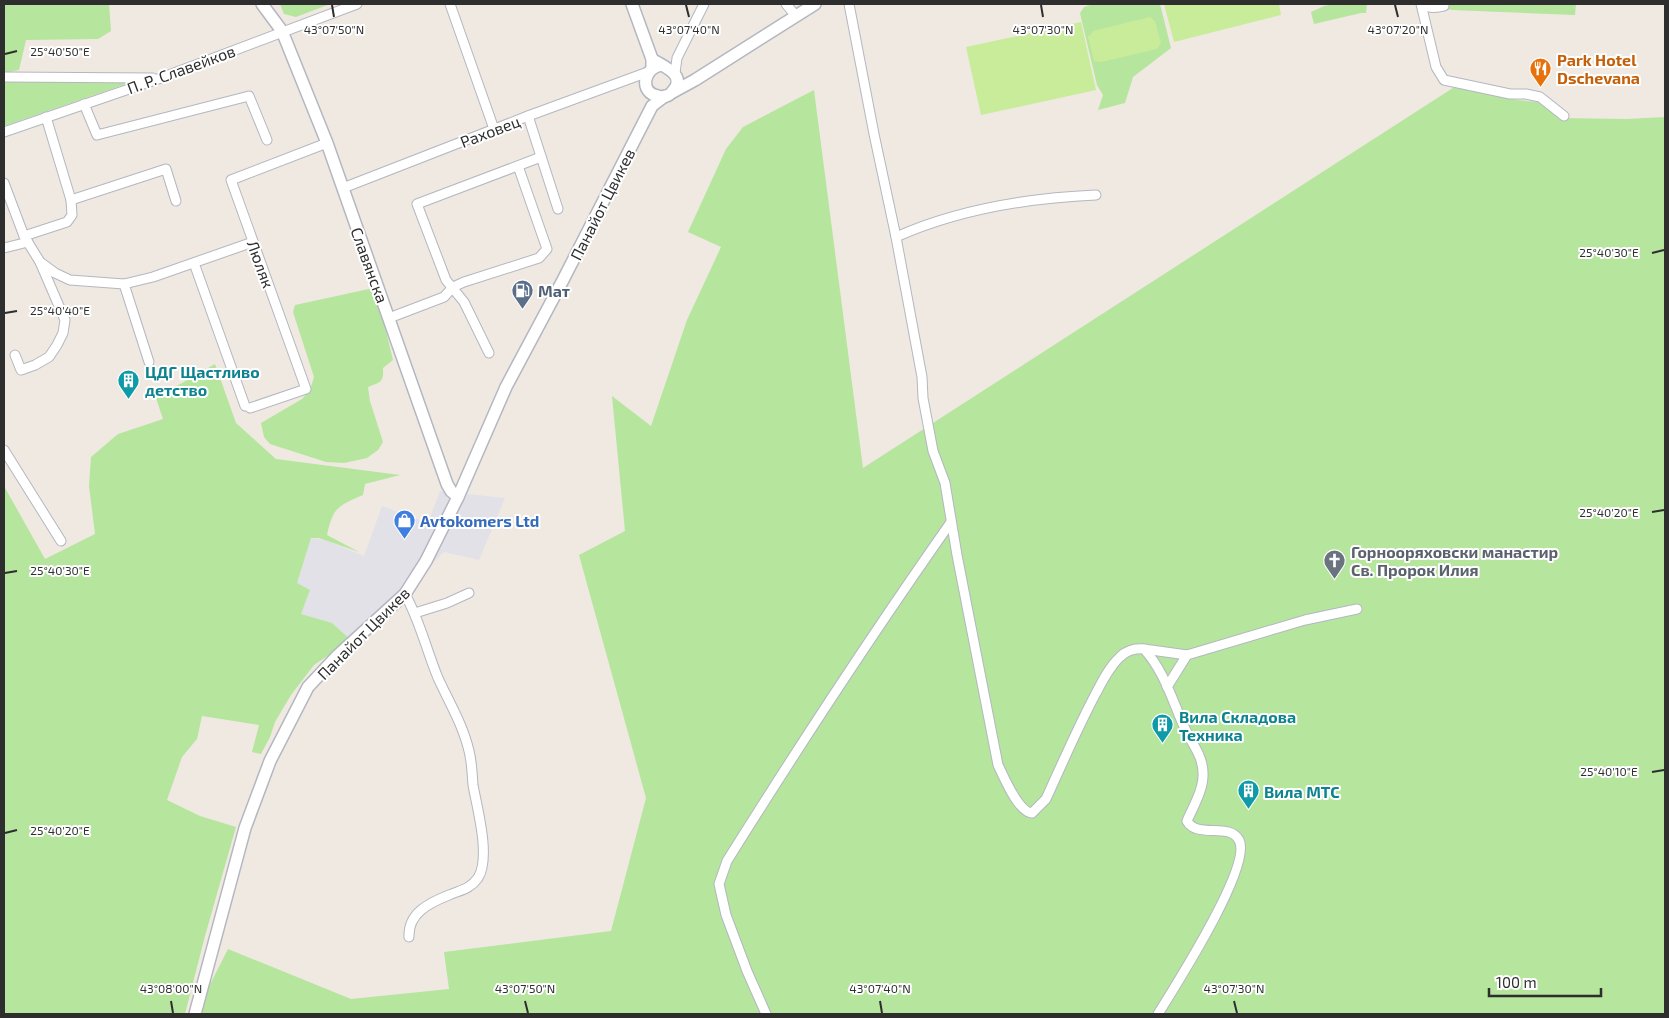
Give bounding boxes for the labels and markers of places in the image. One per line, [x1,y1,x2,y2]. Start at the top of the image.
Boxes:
place label: Park Hotel Dschevana [1557,50,1640,87]
restaurant icon: Park Hotel Dschevana [1529,56,1553,87]
fuel station icon: Мат [510,278,534,309]
place label: Мат [538,281,570,300]
place label: ЦДГ Щастливо детство [145,362,260,399]
building icon: ЦДГ Щастливо детство [117,368,141,399]
shop icon: Avtokomers Ltd [392,508,416,539]
place label: Avtokomers Ltd [420,511,539,530]
place label: Горнооряховски манастир Св. Пророк Илия [1351,542,1558,579]
church icon: Горнооряховски манастир Св. Пророк Илия [1323,548,1347,579]
place label: Вила Складова Техника [1179,707,1296,744]
building icon: Вила Складова Техника [1151,713,1175,744]
building icon: Вила МТС [1236,779,1260,810]
place label: Вила МТС [1264,782,1340,801]

